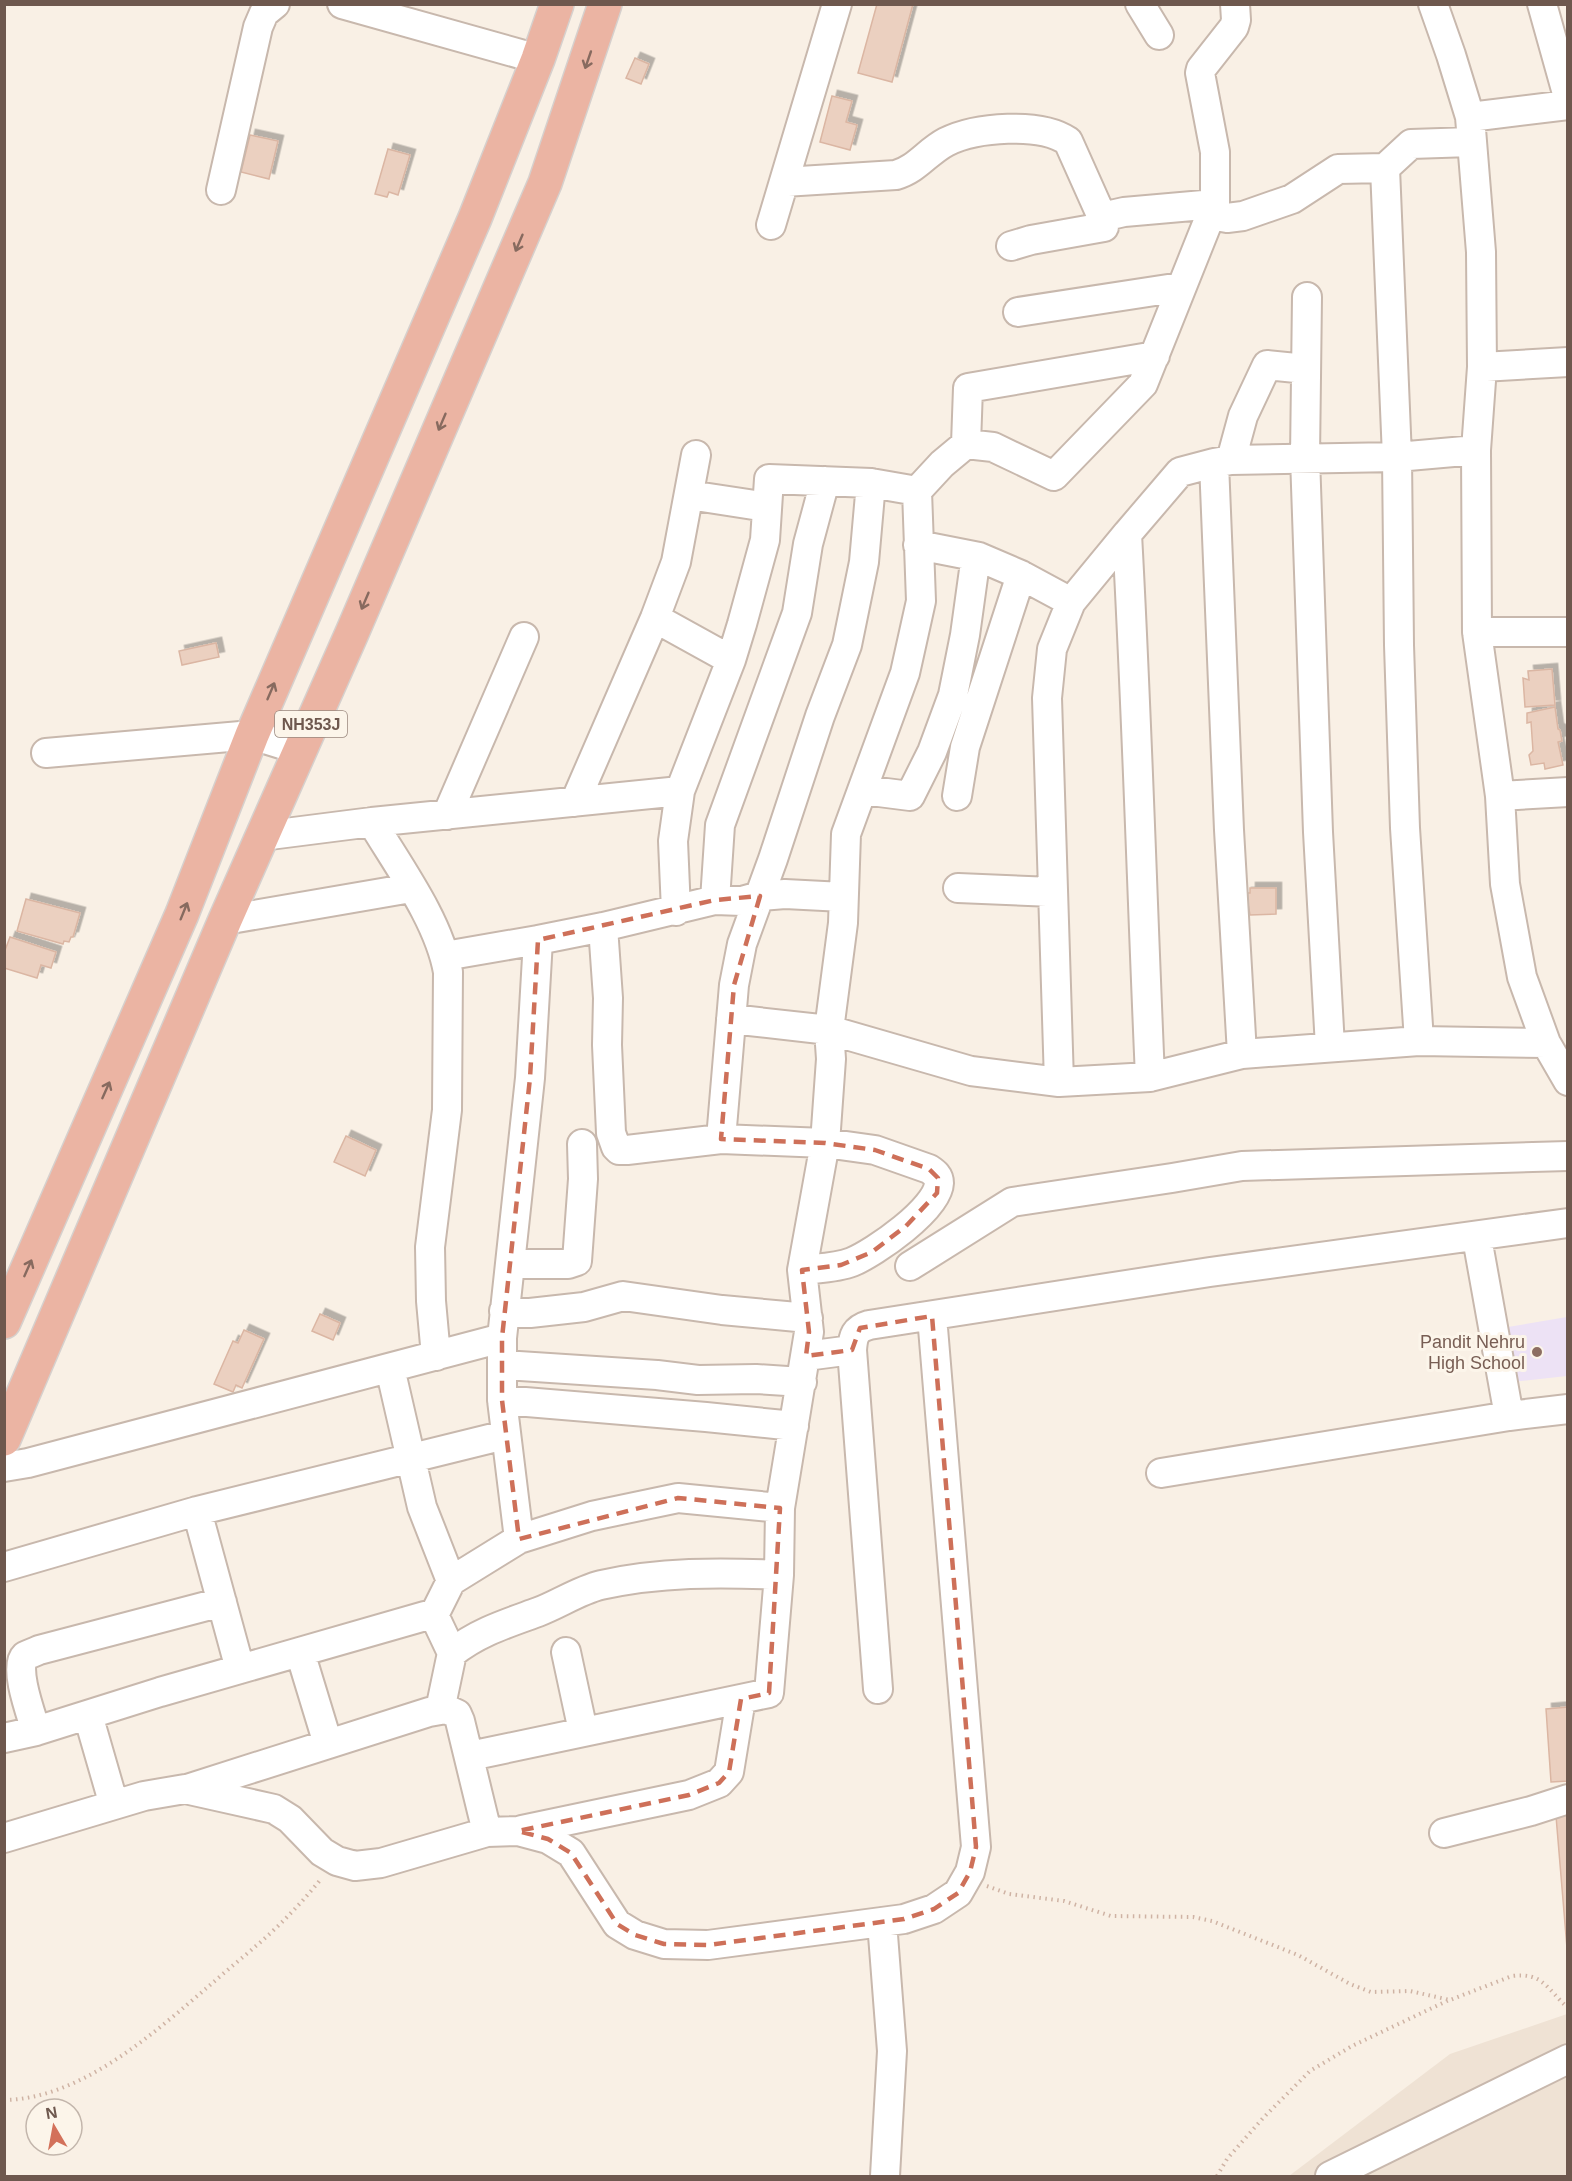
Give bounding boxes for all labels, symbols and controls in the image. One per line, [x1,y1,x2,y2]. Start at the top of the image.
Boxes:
one-way arrow [581,50,592,69]
one-way arrow [513,233,524,251]
one-way arrow [436,412,447,431]
one-way arrow [359,591,370,610]
one-way arrow [266,682,277,700]
road number: NH353J [275,711,347,737]
one-way arrow [179,902,190,921]
one-way arrow [101,1081,112,1099]
one-way arrow [23,1260,34,1278]
place label: Pandit Nehru High School [1420,1332,1525,1373]
marker: Pandit Nehru High School [1530,1345,1544,1359]
north arrow [24,2097,84,2157]
text: N [44,2103,59,2122]

